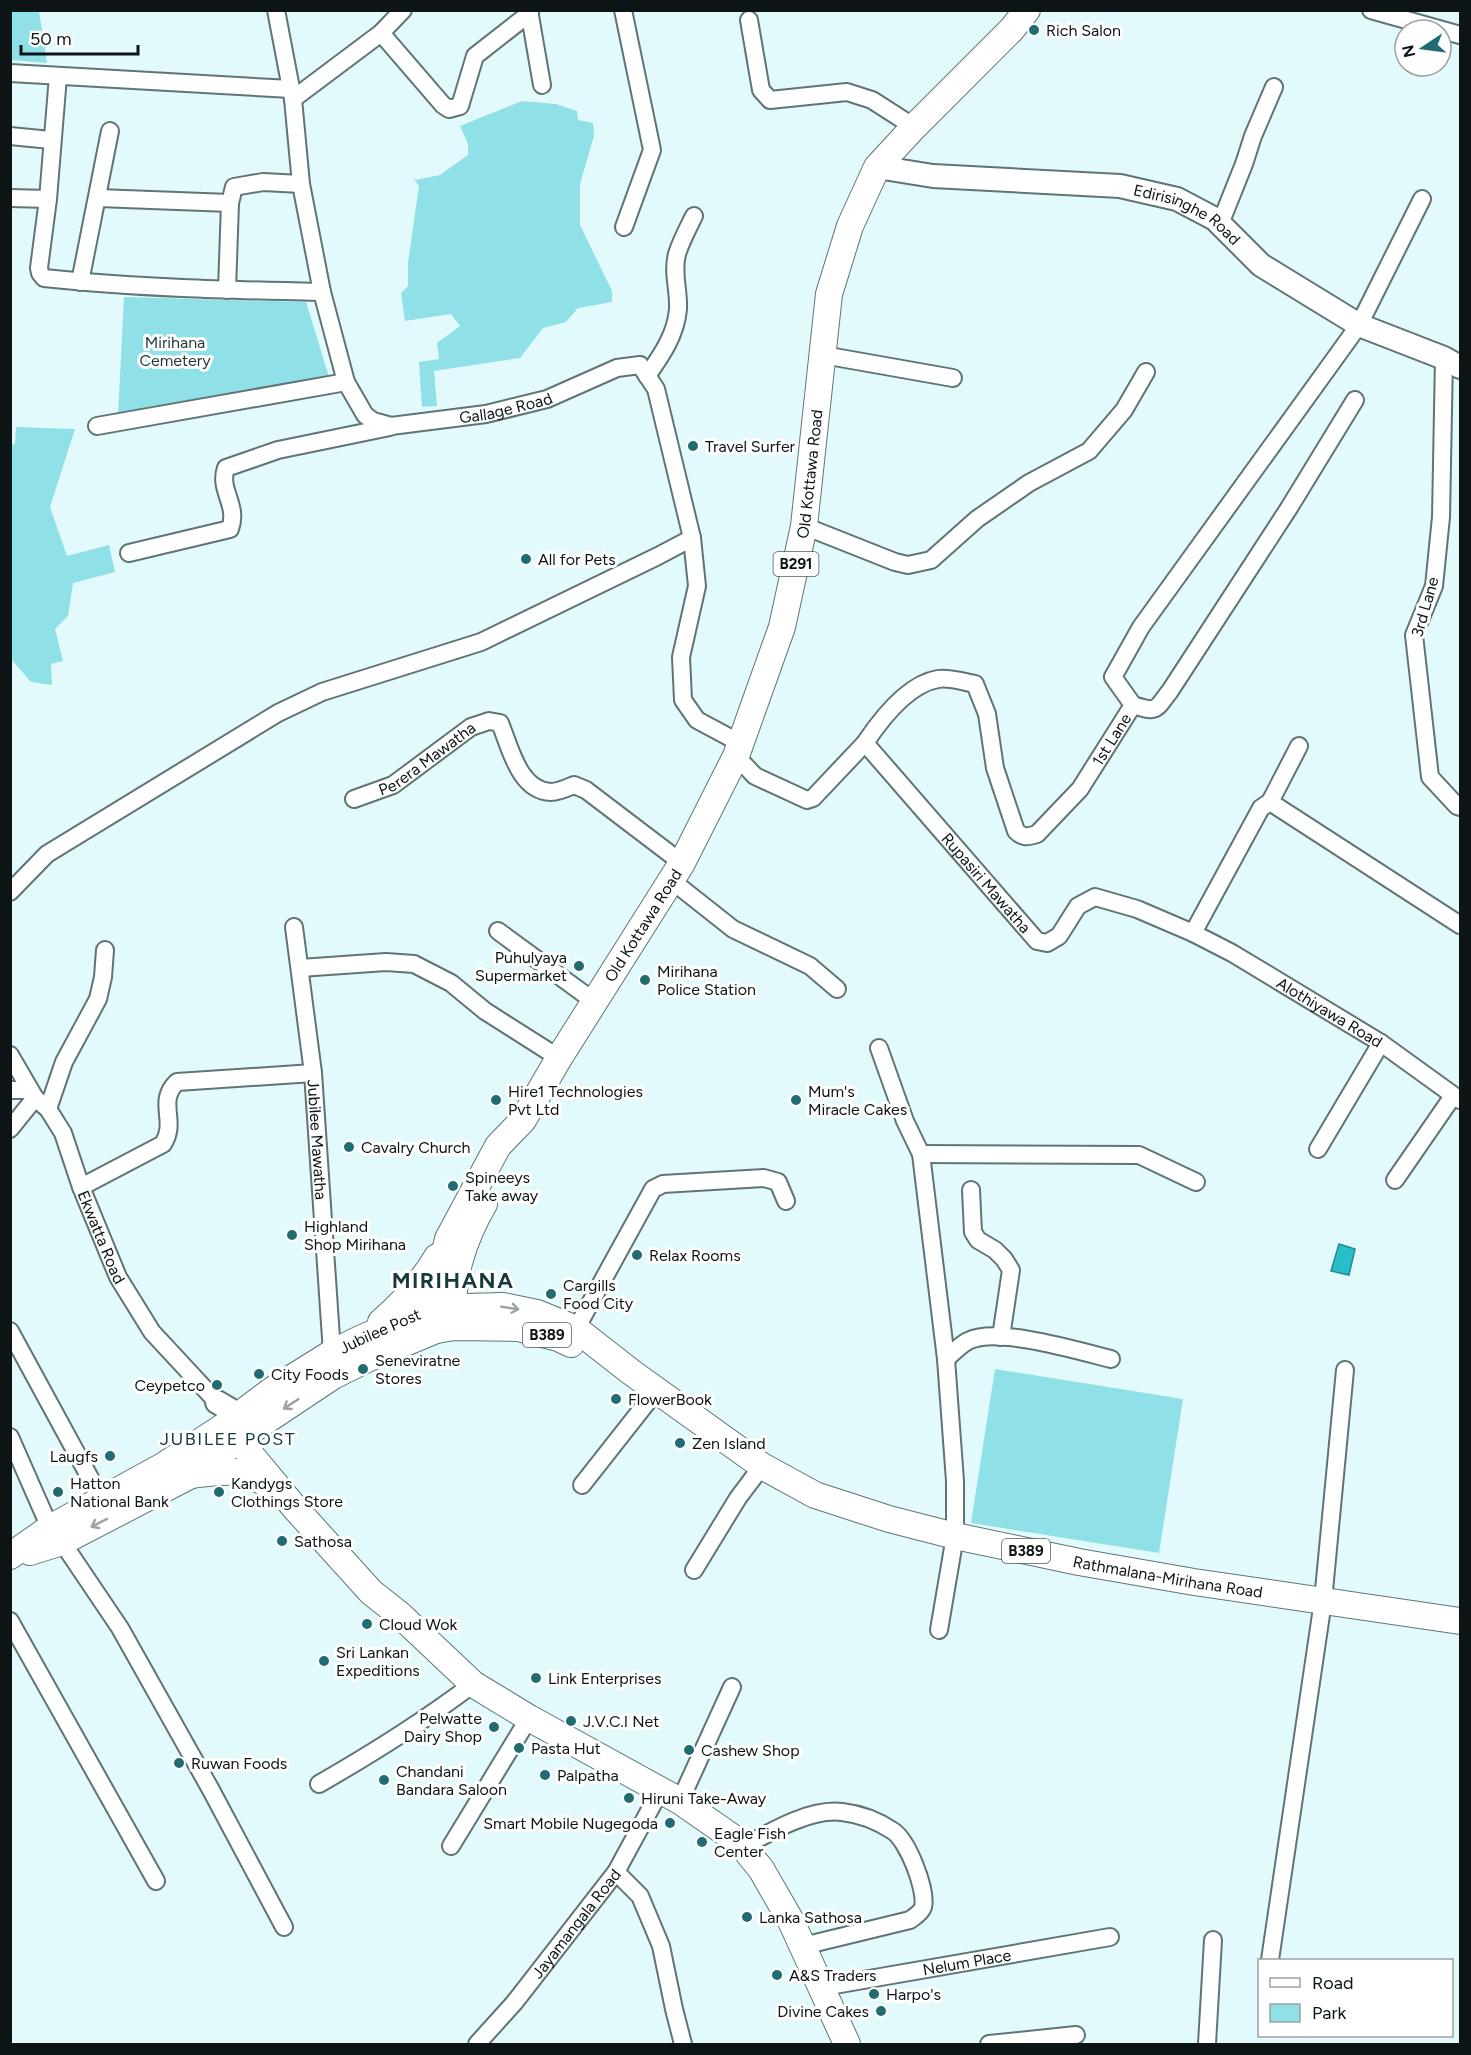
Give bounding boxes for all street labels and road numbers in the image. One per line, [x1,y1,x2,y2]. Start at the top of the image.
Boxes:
street label: Edirisinghe Road [1132,180,1245,249]
street label: Gallage Road [458,388,555,427]
street label: Old Kottawa Road [792,409,826,540]
road number: B291 [774,552,818,576]
street label: 3rd Lane [1407,575,1443,639]
street label: 1st Lane [1088,709,1135,769]
street label: Perera Mawatha [376,718,479,799]
street label: Rupasiri Mawatha [938,829,1035,937]
street label: Old Kottawa Road [600,865,685,985]
street label: Alothiyawa Road [1273,973,1386,1051]
street label: Jubilee Mawatha [304,1079,331,1200]
street label: Ekwatta Road [74,1188,129,1287]
street label: Jubilee Post [336,1304,424,1357]
road number: B389 [523,1323,571,1347]
road number: B389 [1002,1539,1050,1563]
street label: Rathmalana-Mirihana Road [1071,1551,1264,1601]
street label: Jayamangala Road [527,1865,624,1982]
street label: Nelum Place [921,1945,1013,1979]

